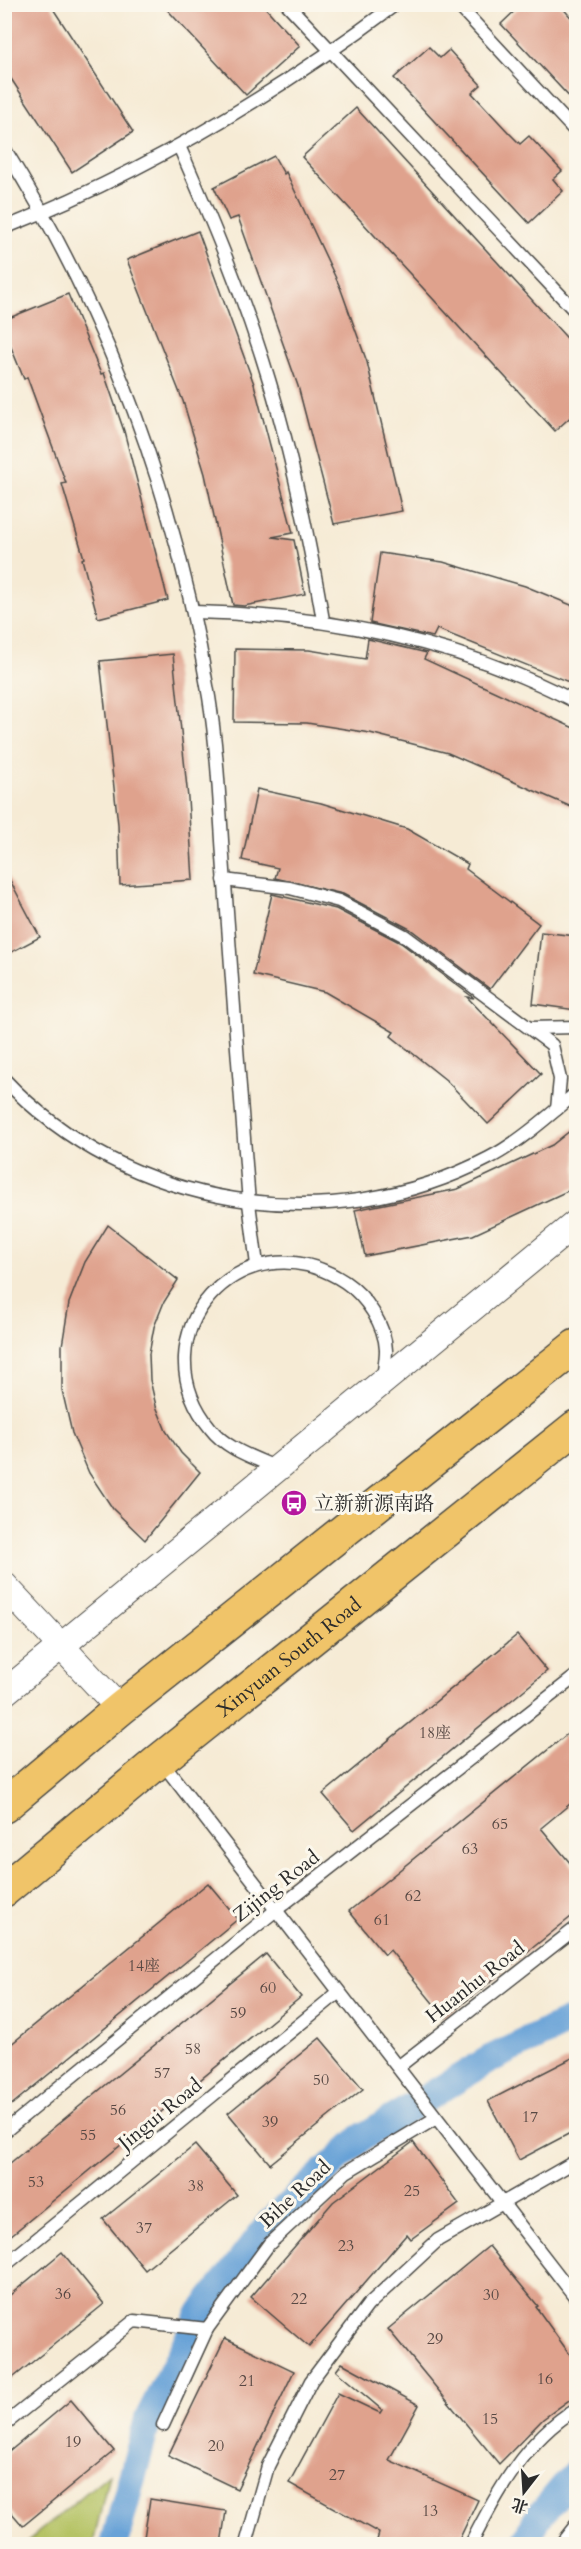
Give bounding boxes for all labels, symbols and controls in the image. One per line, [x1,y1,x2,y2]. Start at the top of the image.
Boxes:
bus stop icon: 立新新源南路 [279,1488,309,1518]
place label: 立新新源南路 [314,1490,434,1517]
street label: Xinyuan South Road [211,1590,367,1723]
house number: 18座 [419,1722,451,1744]
house number: 65 [492,1813,508,1835]
house number: 63 [462,1838,478,1860]
street label: Zijing Road [227,1843,325,1928]
house number: 62 [405,1885,421,1907]
house number: 61 [374,1909,390,1931]
street label: Huanhu Road [420,1935,530,2029]
house number: 14座 [128,1955,160,1977]
house number: 60 [260,1977,276,1999]
house number: 59 [230,2002,246,2024]
house number: 58 [185,2038,201,2060]
house number: 57 [154,2062,170,2084]
house number: 50 [313,2069,329,2091]
street label: Jingui Road [110,2072,208,2158]
house number: 56 [110,2099,126,2121]
house number: 17 [522,2106,538,2128]
house number: 39 [262,2111,278,2133]
house number: 55 [80,2124,96,2146]
street label: Bihe Road [253,2154,337,2234]
house number: 53 [28,2171,44,2193]
house number: 38 [188,2175,204,2197]
house number: 25 [404,2180,420,2202]
house number: 37 [136,2217,152,2239]
house number: 23 [338,2235,354,2257]
house number: 36 [55,2283,71,2305]
house number: 30 [483,2284,499,2306]
house number: 22 [291,2288,307,2310]
house number: 29 [427,2328,443,2350]
house number: 16 [537,2368,553,2390]
house number: 21 [239,2370,255,2392]
house number: 15 [482,2408,498,2430]
house number: 19 [65,2431,81,2453]
house number: 20 [208,2435,224,2457]
north arrow [494,2462,554,2522]
house number: 27 [329,2464,345,2486]
text: 北 [509,2493,531,2518]
house number: 13 [422,2500,438,2522]

